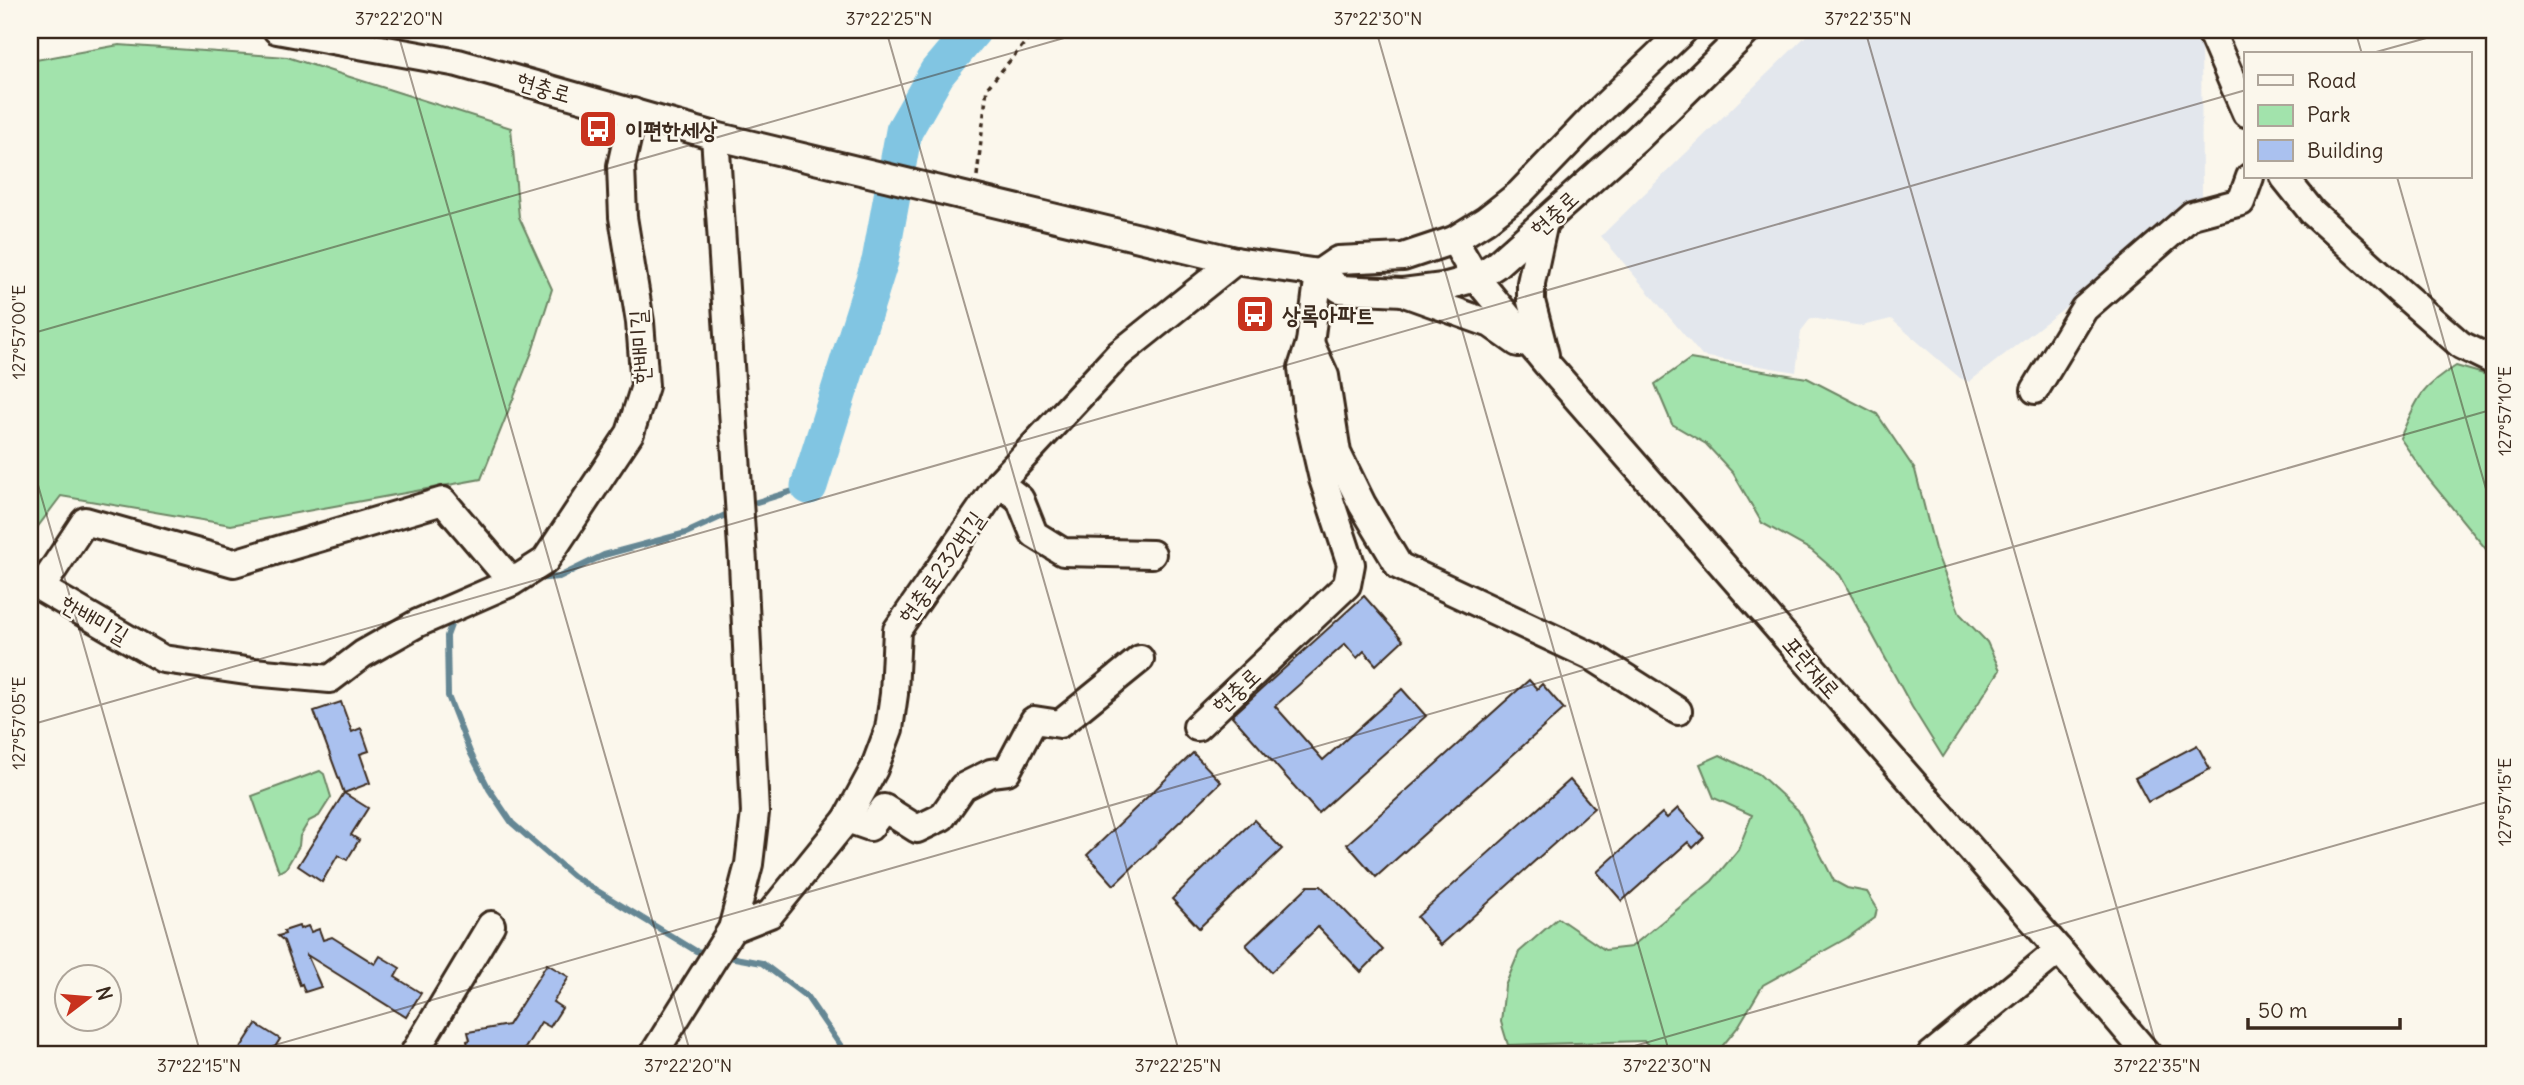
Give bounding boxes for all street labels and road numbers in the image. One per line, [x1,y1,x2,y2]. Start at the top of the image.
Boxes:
street label: 현충로 [513,65,575,109]
street label: 현충로 [1524,183,1584,243]
street label: 한배미길 [623,309,655,385]
street label: 현충로232번길 [892,505,990,629]
street label: 한배미길 [56,588,134,650]
street label: 포란재로 [1777,630,1847,704]
street label: 현충로 [1206,660,1266,720]

